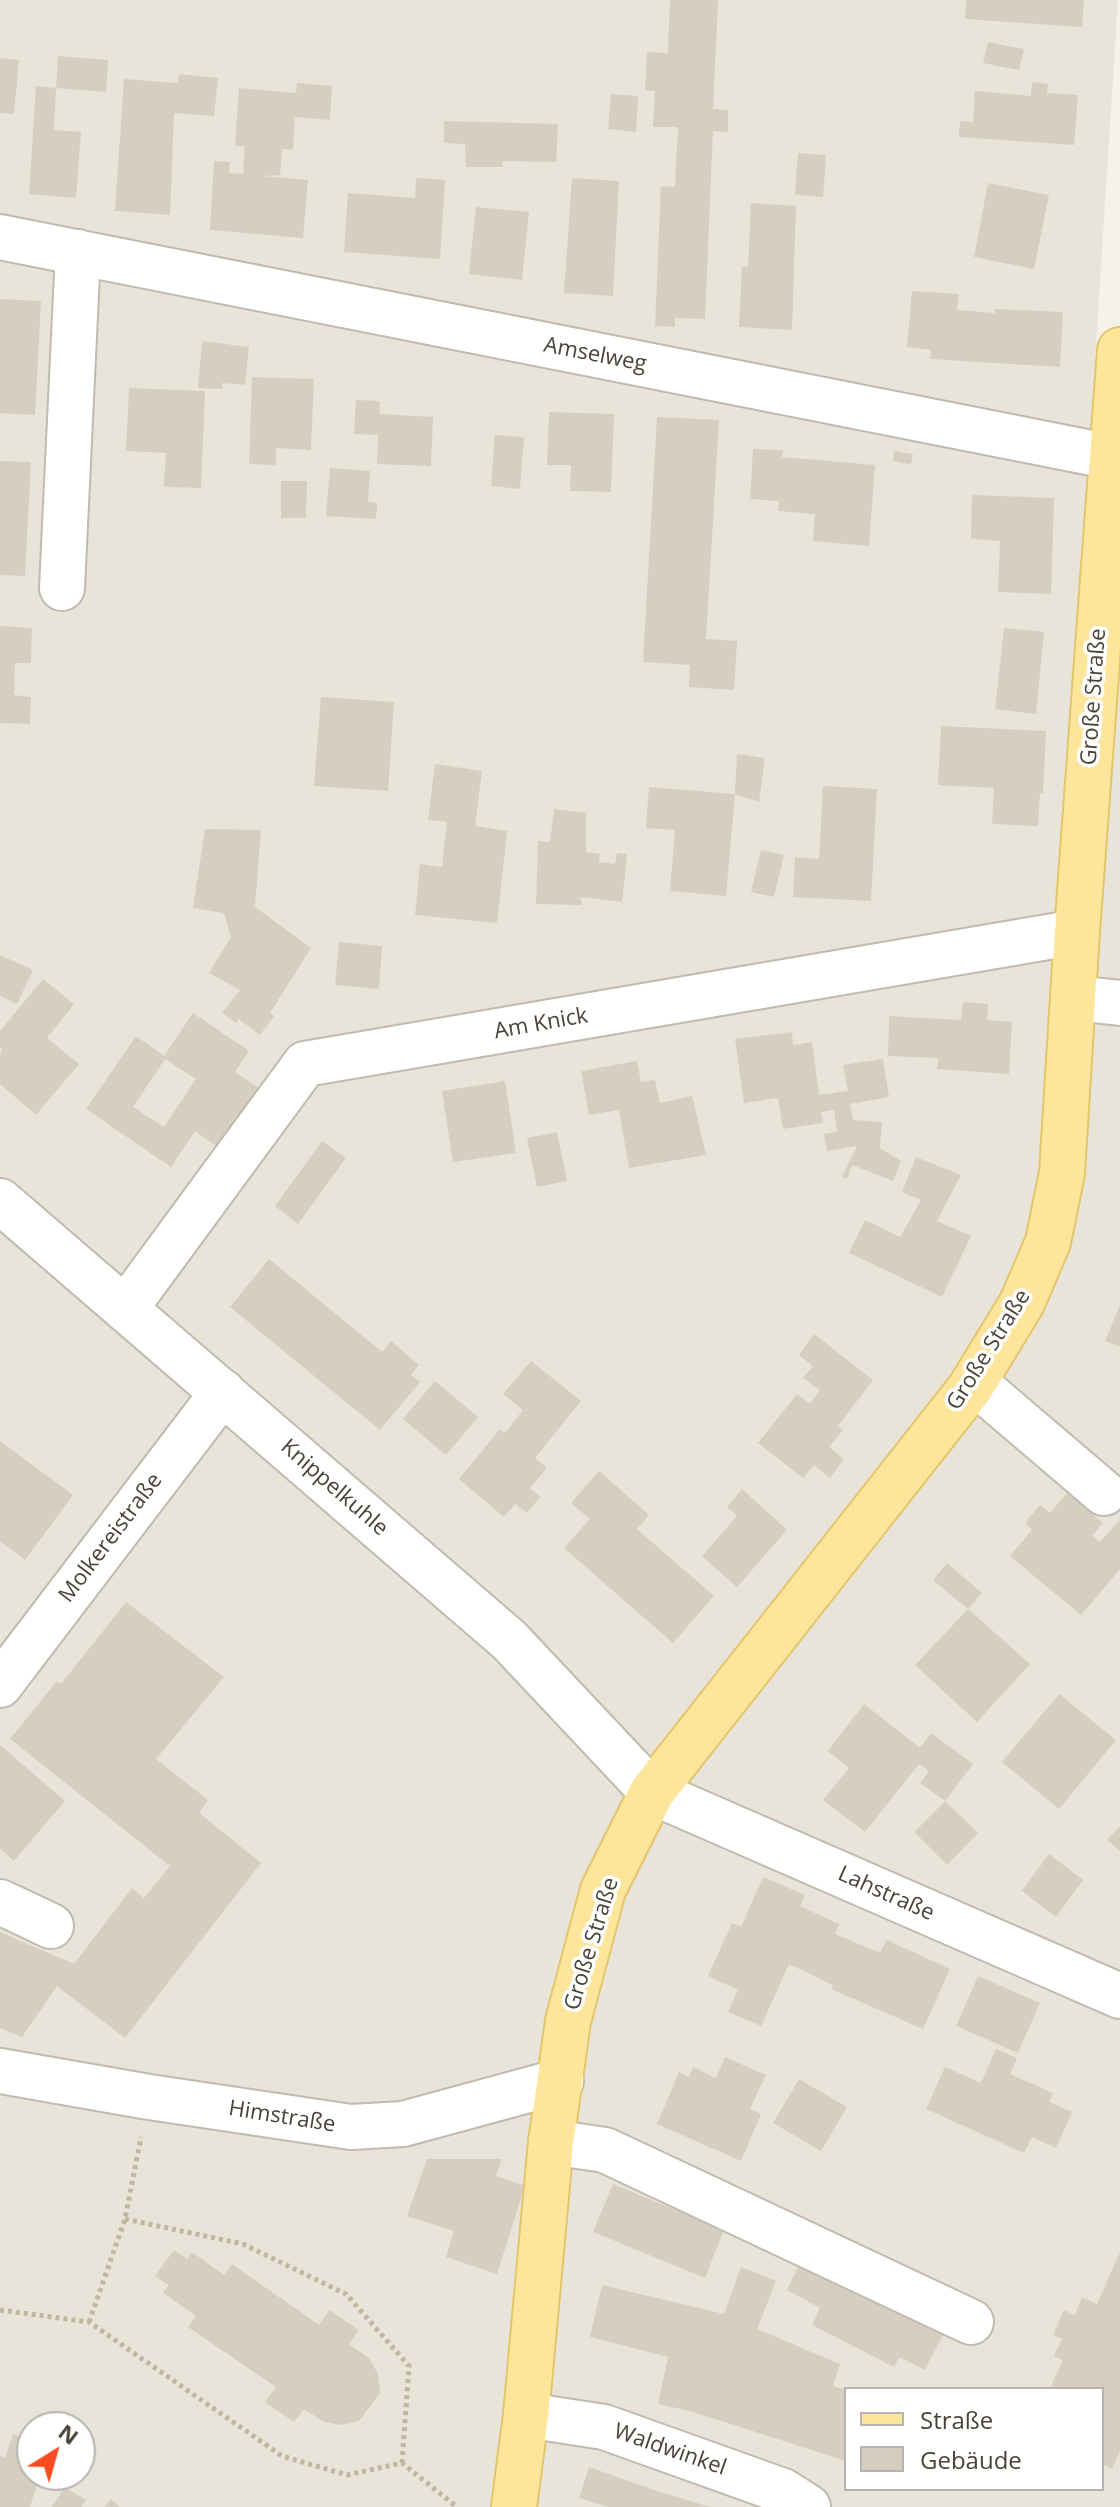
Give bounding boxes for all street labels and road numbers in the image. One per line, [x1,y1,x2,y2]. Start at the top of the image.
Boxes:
street label: Amselweg [541,332,649,378]
street label: Große Straße [1076,628,1112,766]
street label: Am Knick [492,1003,590,1045]
street label: Große Straße [941,1285,1037,1415]
street label: Knippelkuhle [275,1434,393,1542]
street label: Molkereistraße [54,1468,168,1608]
street label: Lahstraße [834,1861,938,1927]
street label: Große Straße [559,1875,625,2013]
street label: Himstraße [227,2096,337,2138]
street label: Waldwinkel [610,2418,730,2482]

